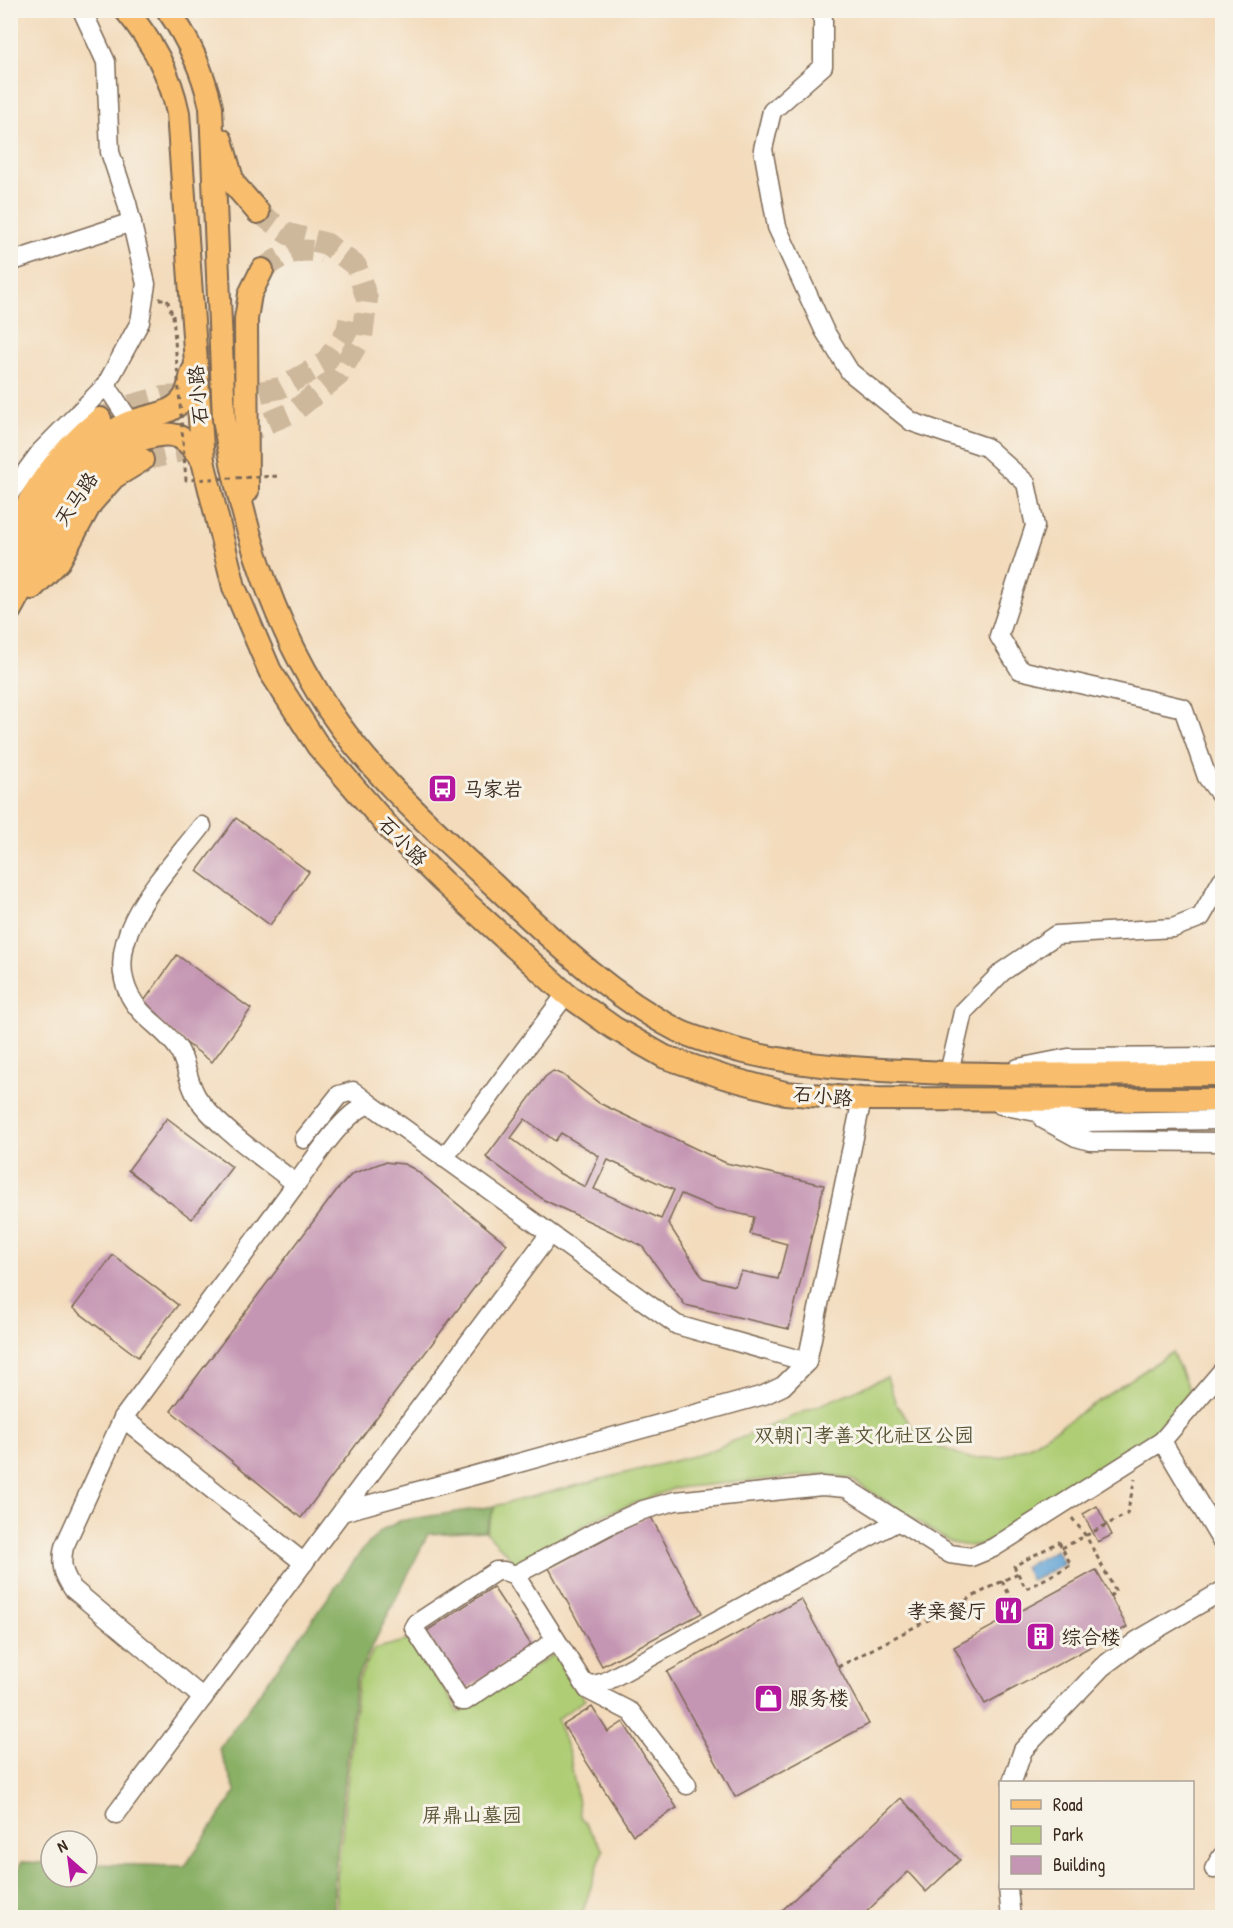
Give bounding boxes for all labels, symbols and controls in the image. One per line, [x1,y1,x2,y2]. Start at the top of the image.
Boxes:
street label: 石小路 [181,363,214,426]
street label: 天马路 [48,465,104,531]
bus stop icon: 马家岩 [426,773,458,805]
place label: 马家岩 [463,775,523,802]
street label: 石小路 [373,810,435,872]
street label: 石小路 [792,1079,855,1112]
park label: 双朝门孝善文化社区公园 [754,1421,974,1448]
restaurant icon: 孝亲餐厅 [992,1595,1024,1627]
place label: 孝亲餐厅 [907,1597,987,1624]
building icon: 综合楼 [1024,1621,1056,1653]
place label: 综合楼 [1061,1623,1121,1650]
shop icon: 服务楼 [752,1682,784,1714]
place label: 服务楼 [789,1684,849,1711]
legend [999,1781,1194,1889]
text: Road [1053,1792,1083,1817]
park label: 屏鼎山墓园 [422,1801,522,1828]
text: Park [1053,1822,1084,1847]
north arrow [39,1829,99,1889]
text: N [53,1834,71,1857]
text: Building [1053,1852,1105,1877]

